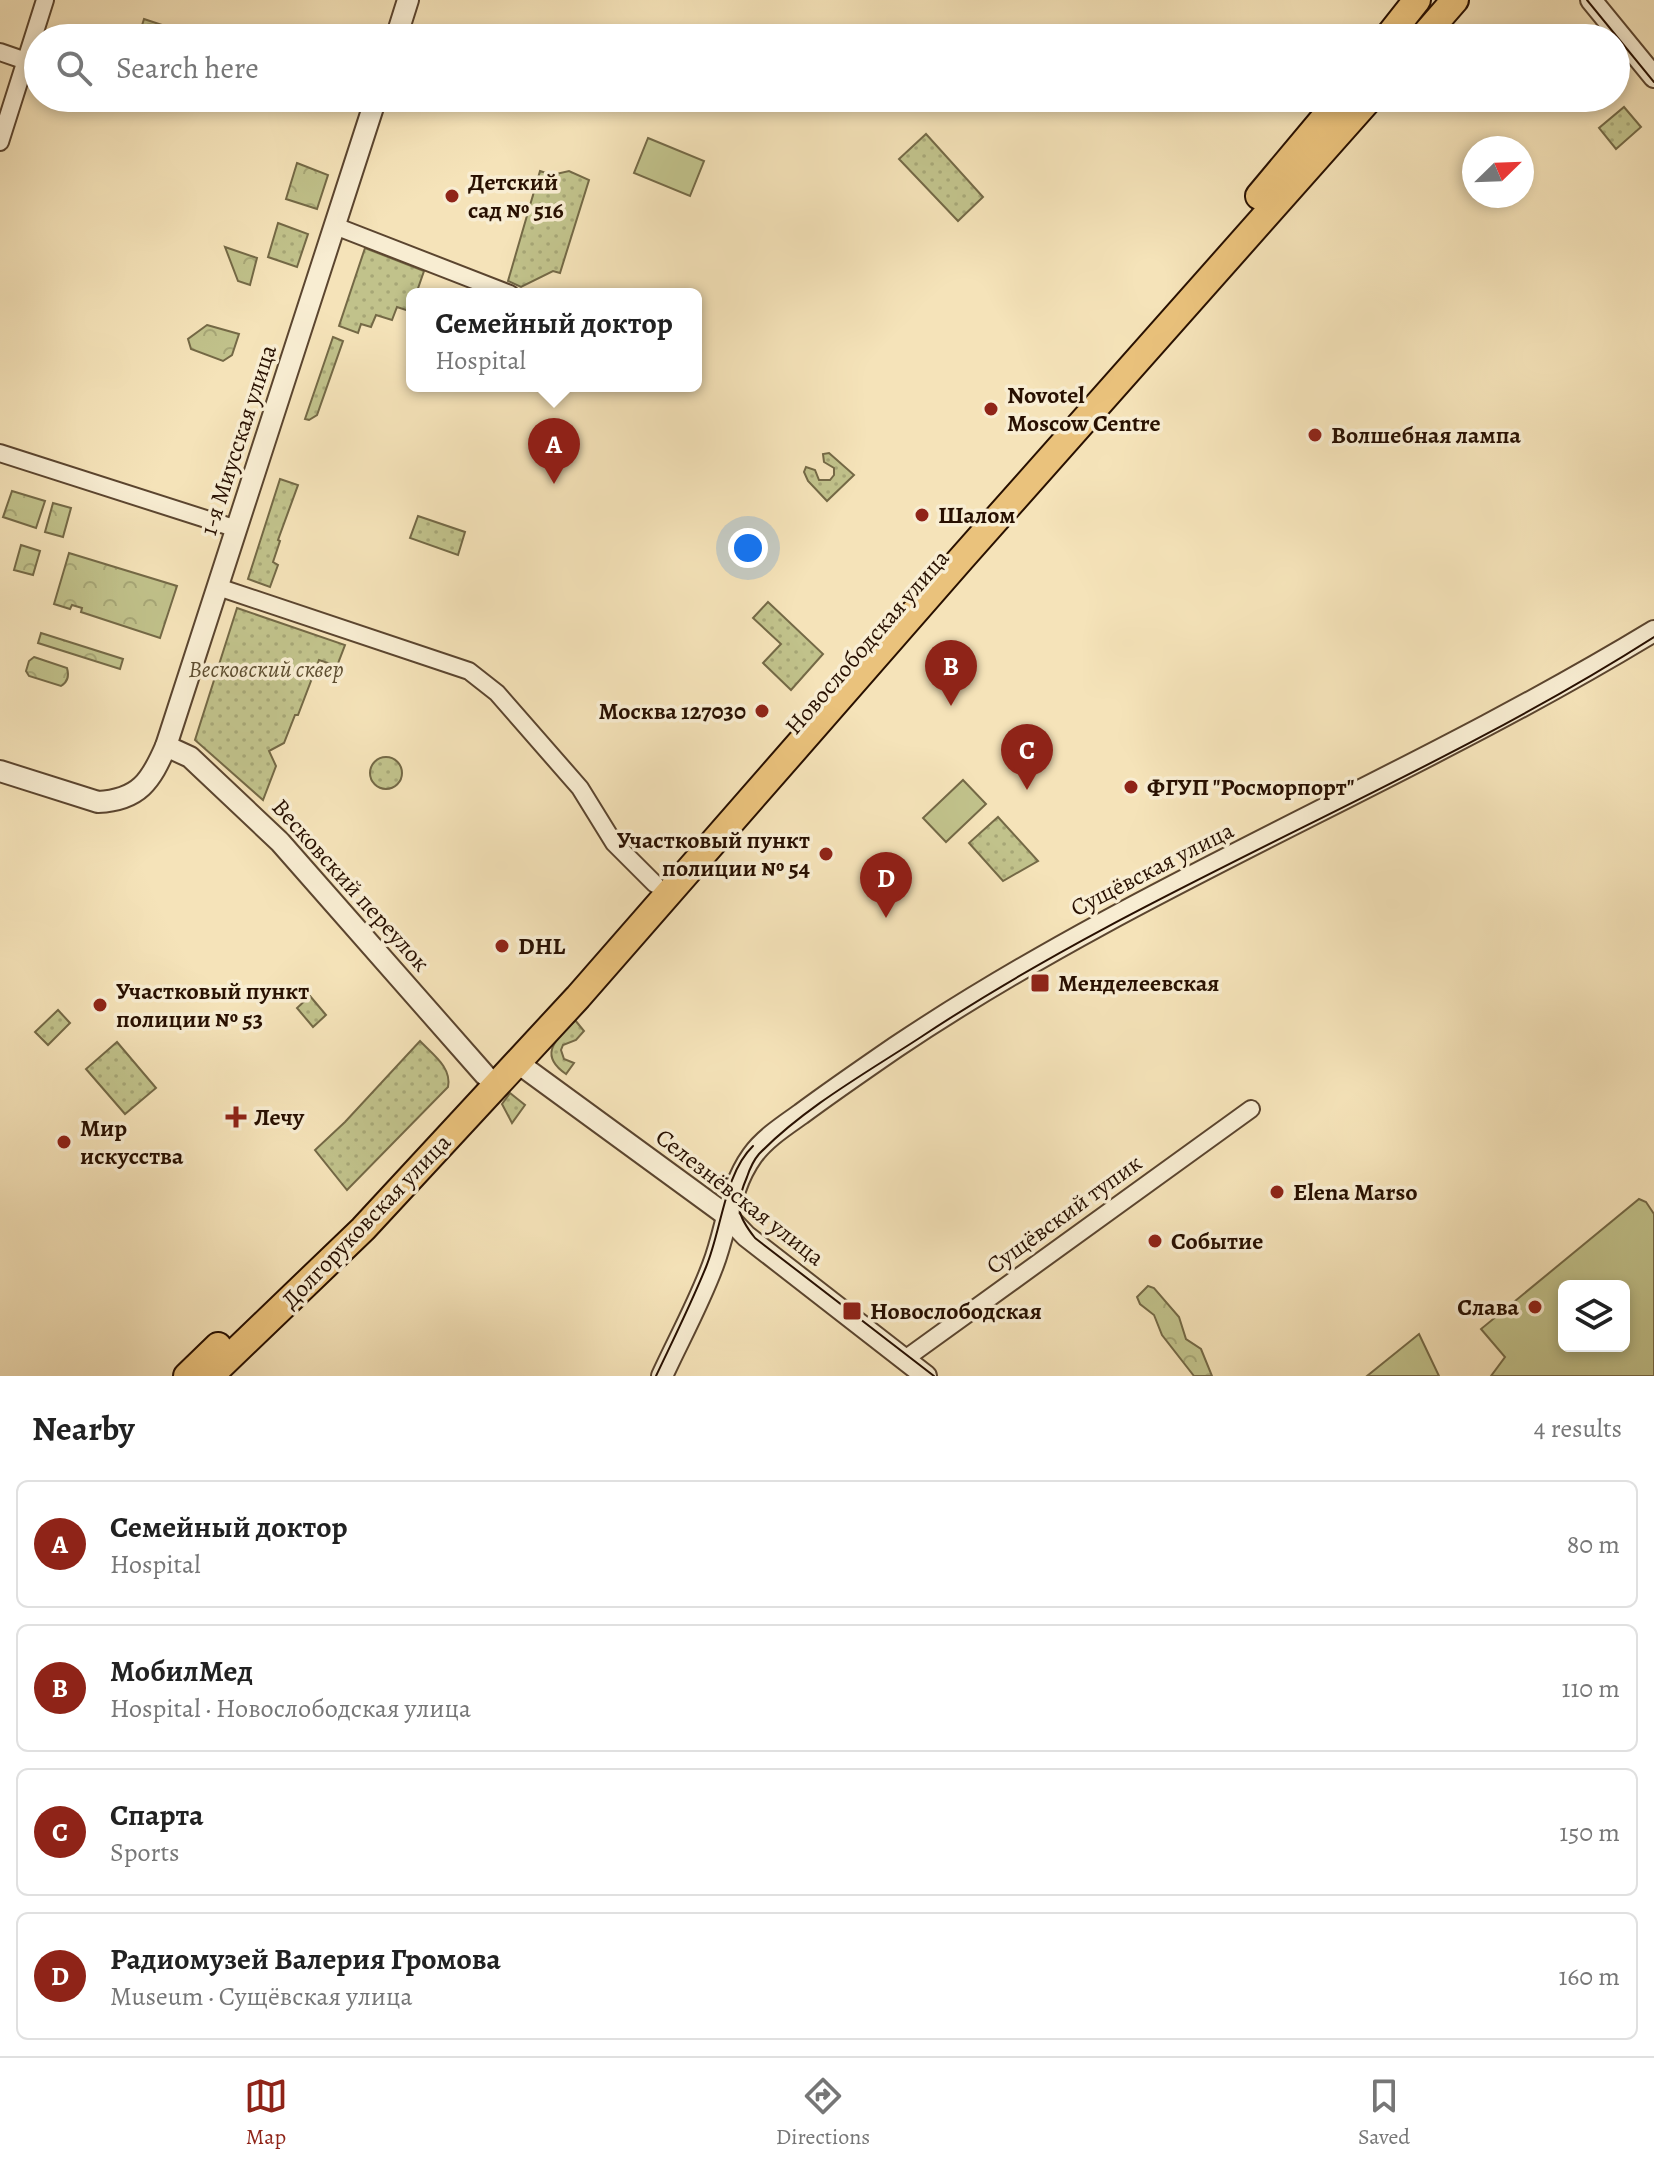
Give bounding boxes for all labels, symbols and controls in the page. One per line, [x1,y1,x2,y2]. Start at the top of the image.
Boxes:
search box [24,24,1630,112]
icon: search [52,46,96,90]
text: Search here [116,48,259,88]
north arrow [1462,136,1534,208]
place label: Детский сад № 516 [468,166,564,226]
marker: Детский сад № 516 [443,187,461,205]
popup [406,288,702,392]
text: Семейный доктор [435,303,673,343]
street label: 1-я Миусская улица [192,340,284,540]
text: Hospital [435,343,526,378]
place label: Novotel Moscow Centre [1007,379,1161,439]
marker: Novotel Moscow Centre [982,400,1000,418]
pin: A [528,418,580,484]
place label: Волшебная лампа [1331,419,1522,451]
marker: Волшебная лампа [1306,426,1324,444]
place label: Шалом [938,499,1016,531]
marker: Шалом [913,506,931,524]
your location [728,528,768,568]
street label: Новослободская улица [778,543,956,741]
pin: B [925,640,977,706]
park label: Весковский сквер [188,653,344,685]
place label: Москва 127030 [598,695,746,727]
marker: Москва 127030 [753,702,771,720]
pin: C [1001,724,1053,790]
place label: ФГУП "Росморпорт" [1147,771,1355,803]
marker: ФГУП "Росморпорт" [1122,778,1140,796]
street label: Весковский переулок [265,792,437,978]
street label: Сущёвская улица [1065,814,1239,924]
place label: Участковый пункт полиции № 54 [617,824,810,884]
marker: Участковый пункт полиции № 54 [817,845,835,863]
pin: D [860,852,912,918]
place label: DHL [518,930,566,962]
marker: DHL [493,937,511,955]
place label: Менделеевская [1058,967,1219,999]
marker: Менделеевская [1029,972,1051,994]
place label: Участковый пункт полиции № 53 [116,975,309,1035]
marker: Участковый пункт полиции № 53 [91,996,109,1014]
place label: Лечу [254,1101,305,1133]
marker: Лечу [225,1106,247,1128]
place label: Мир искусства [80,1112,184,1172]
street label: Селезнёвская улица [649,1121,831,1273]
street label: Долгоруковская улица [274,1127,458,1315]
marker: Мир искусства [55,1133,73,1151]
street label: Сущёвский тупик [980,1147,1148,1281]
place label: Elena Marso [1293,1176,1418,1208]
marker: Elena Marso [1268,1183,1286,1201]
place label: Событие [1171,1225,1263,1257]
marker: Событие [1146,1232,1164,1250]
map controls [1558,1280,1630,1352]
button: layers [1558,1280,1630,1352]
place label: Слава [1457,1291,1520,1323]
place label: Новослободская [870,1295,1042,1327]
marker: Слава [1526,1298,1544,1316]
marker: Новослободская [841,1300,863,1322]
text: Nearby [32,1405,135,1452]
text: 4 results [1534,1411,1622,1446]
text: Семейный доктор [110,1507,347,1547]
text: A [52,1527,68,1562]
text: 80 m [1567,1527,1620,1562]
text: Hospital [110,1547,201,1582]
text: МобилМед [110,1651,253,1691]
text: B [52,1671,68,1706]
text: 110 m [1562,1671,1620,1706]
text: Hospital · Новослободская улица [110,1691,471,1726]
text: Спарта [110,1795,204,1835]
text: C [52,1815,68,1850]
text: 150 m [1559,1815,1620,1850]
text: Sports [110,1835,179,1870]
text: Радиомузей Валерия Громова [110,1939,501,1979]
text: D [51,1959,69,1994]
text: 160 m [1558,1959,1620,1994]
text: Museum · Сущёвская улица [110,1979,412,2014]
tab: Map [244,2074,288,2152]
tab: Directions [776,2074,870,2152]
tab: Saved [1358,2074,1410,2152]

